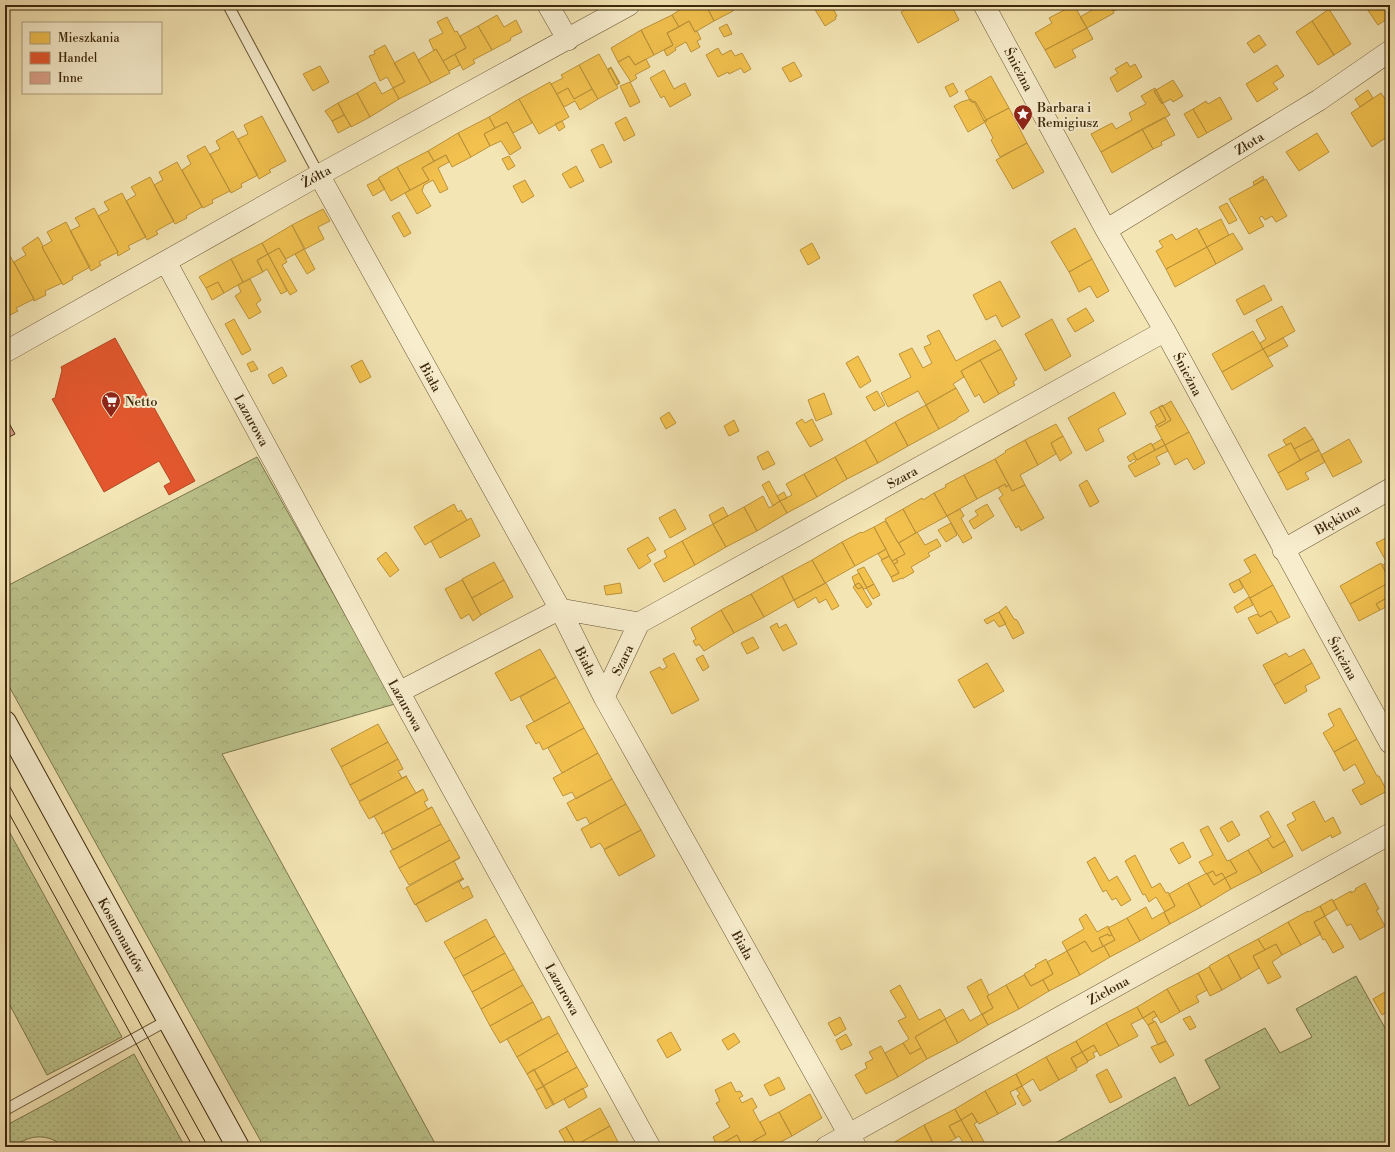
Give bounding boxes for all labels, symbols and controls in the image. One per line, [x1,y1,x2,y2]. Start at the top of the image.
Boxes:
legend [22,22,162,94]
text: Mieszkania [58,31,120,46]
street label: Śnieżna [1000,45,1037,94]
text: Handel [58,51,98,66]
text: Inne [58,71,83,86]
place label: Barbara i Remigiusz [1036,100,1099,131]
place icon: Barbara i Remigiusz [1012,103,1034,131]
street label: Złota [1232,129,1267,159]
street label: Żółta [299,161,334,191]
street label: Śnieżna [1169,350,1206,399]
street label: Biała [415,359,445,395]
supermarket icon: Netto [100,390,122,418]
street label: Lazurowa [230,392,272,450]
place label: Netto [125,394,157,410]
street label: Szara [884,463,921,493]
street label: Błękitna [1311,501,1363,539]
street label: Śnieżna [1324,634,1362,683]
street label: Szara [609,642,637,679]
street label: Biała [571,643,599,679]
street label: Lazurowa [384,677,426,735]
street label: Kosmonautów [94,895,149,977]
street label: Biała [727,927,757,963]
street label: Lazurowa [541,961,583,1019]
street label: Zielona [1085,973,1132,1009]

